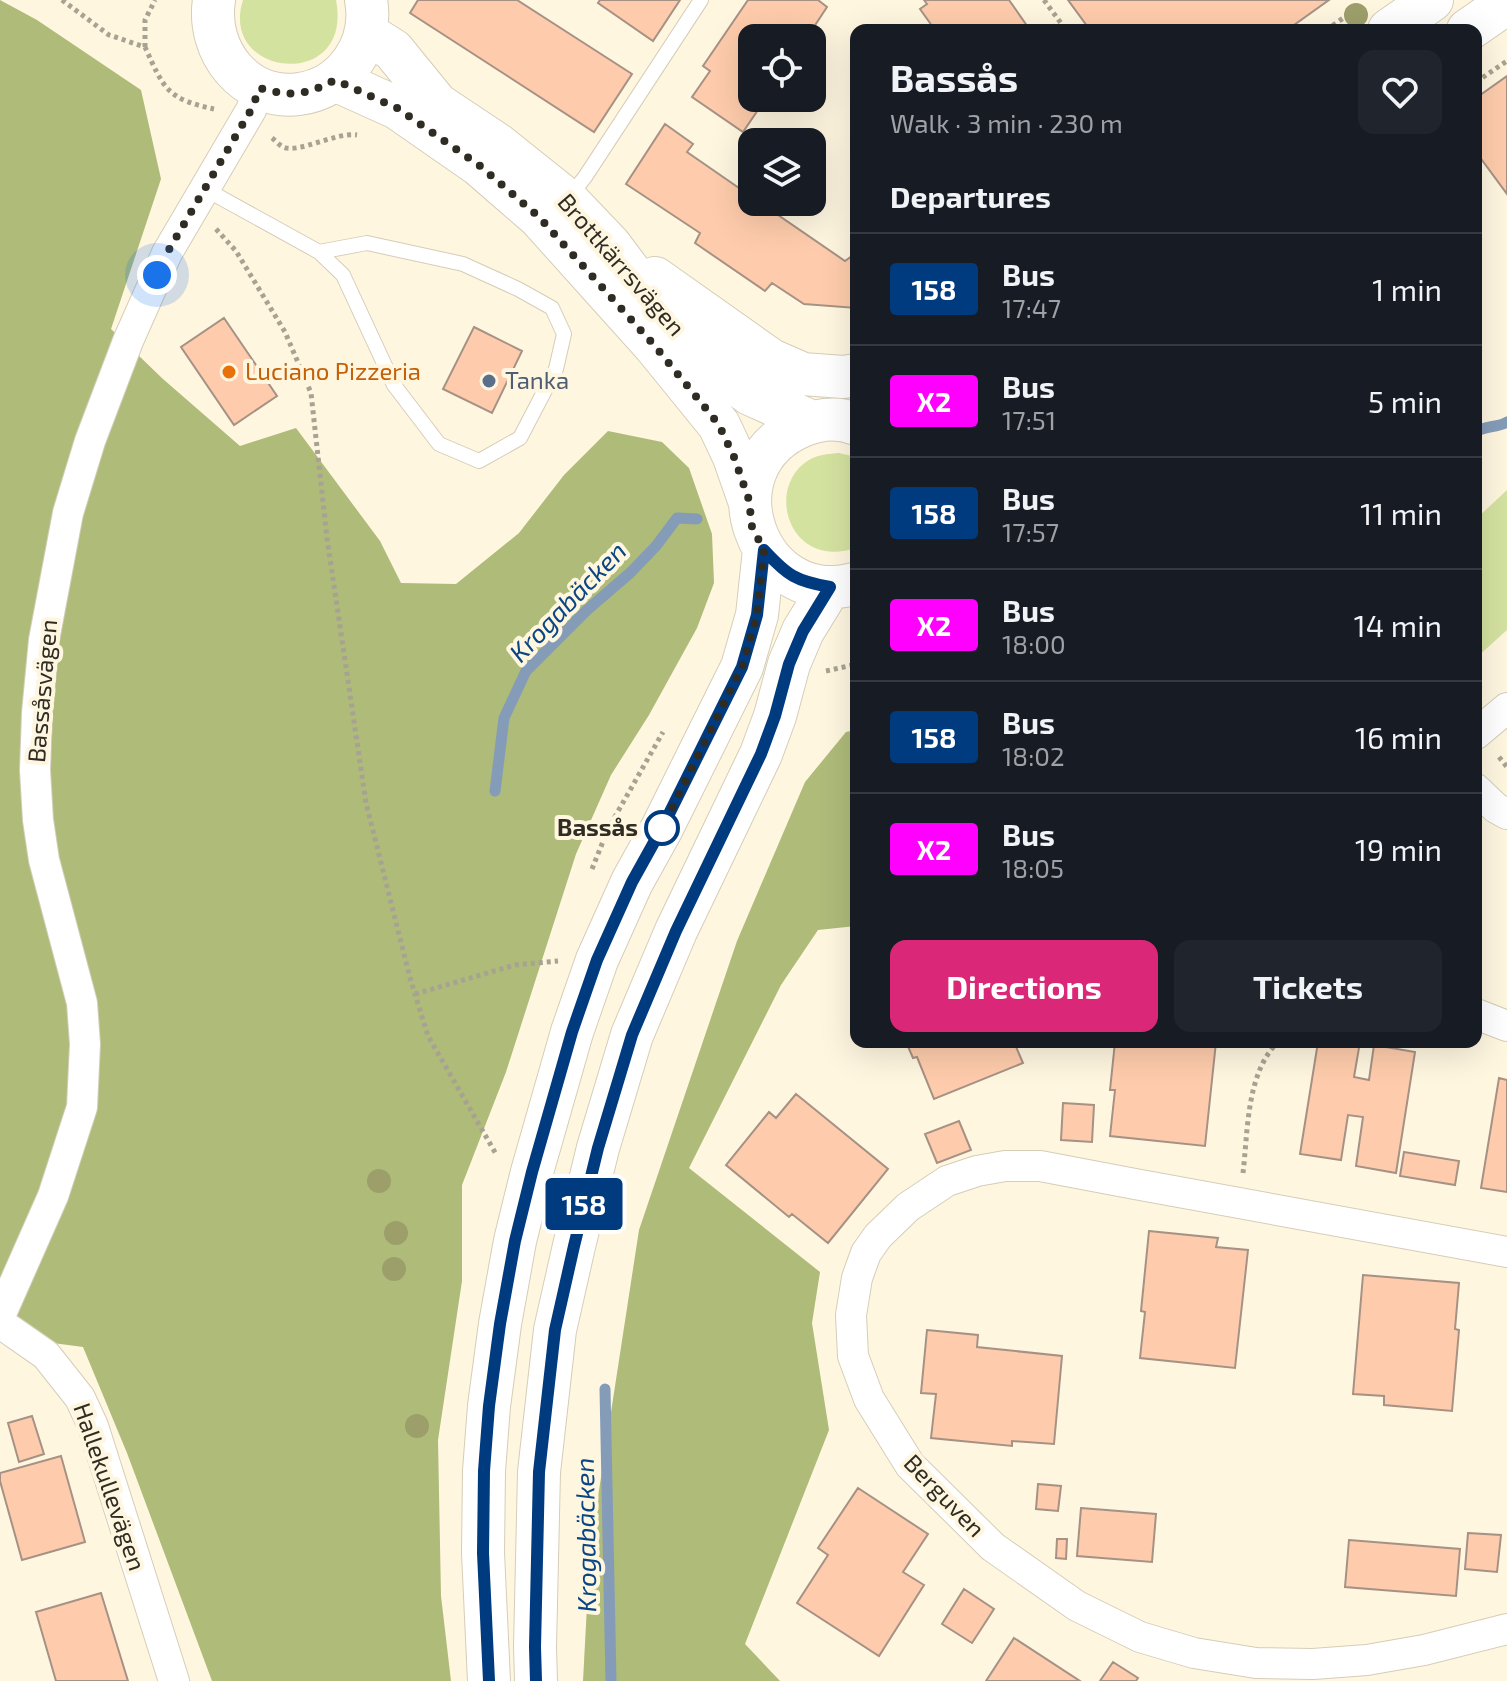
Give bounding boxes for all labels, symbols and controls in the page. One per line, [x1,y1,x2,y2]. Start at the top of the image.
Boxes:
map controls [738,24,826,216]
button: locate [738,24,826,112]
button: heart [1358,50,1442,134]
text: Bassås [890,54,1018,100]
text: Walk · 3 min · 230 m [890,107,1123,138]
button: layers [738,128,826,216]
text: Departures [890,178,1051,214]
street label: Brottkärrsvägen [553,187,692,341]
your location [137,255,177,295]
text: Bus [1002,256,1055,292]
text: 1 min [1372,271,1442,307]
text: 158 [912,272,957,306]
text: 17:47 [1002,292,1061,323]
place label: Luciano Pizzeria [245,356,421,385]
marker: Luciano Pizzeria [220,363,238,381]
place label: Tanka [505,365,569,394]
text: Bus [1002,368,1055,404]
marker: Tanka [480,372,498,390]
text: 5 min [1368,383,1442,419]
text: X2 [917,384,951,418]
text: 17:51 [1002,404,1056,435]
text: Bus [1002,480,1055,516]
text: 11 min [1360,495,1442,531]
text: 158 [912,496,957,530]
text: 17:57 [1002,516,1059,547]
water label: Krogabäcken [502,535,632,667]
text: Bus [1002,592,1055,628]
text: 14 min [1354,607,1442,643]
text: X2 [917,608,951,642]
street label: Bassåsvägen [21,618,62,764]
text: 18:00 [1002,628,1066,659]
text: Bus [1002,704,1055,740]
text: 16 min [1355,719,1442,755]
text: 158 [912,720,957,754]
text: 18:02 [1002,740,1065,771]
marker: Bassås [645,811,679,845]
place label: Bassås [557,812,638,841]
text: Bus [1002,816,1055,852]
text: 19 min [1355,831,1442,867]
text: X2 [917,832,951,866]
text: 18:05 [1002,852,1064,883]
button: Directions [890,940,1158,1032]
button: Tickets [1174,940,1442,1032]
line badge: 158 [538,1178,630,1230]
text: 158 [562,1187,607,1221]
street label: Hallekullevägen [68,1399,153,1574]
street label: Berguven [899,1448,992,1542]
water label: Krogabäcken [568,1457,601,1613]

